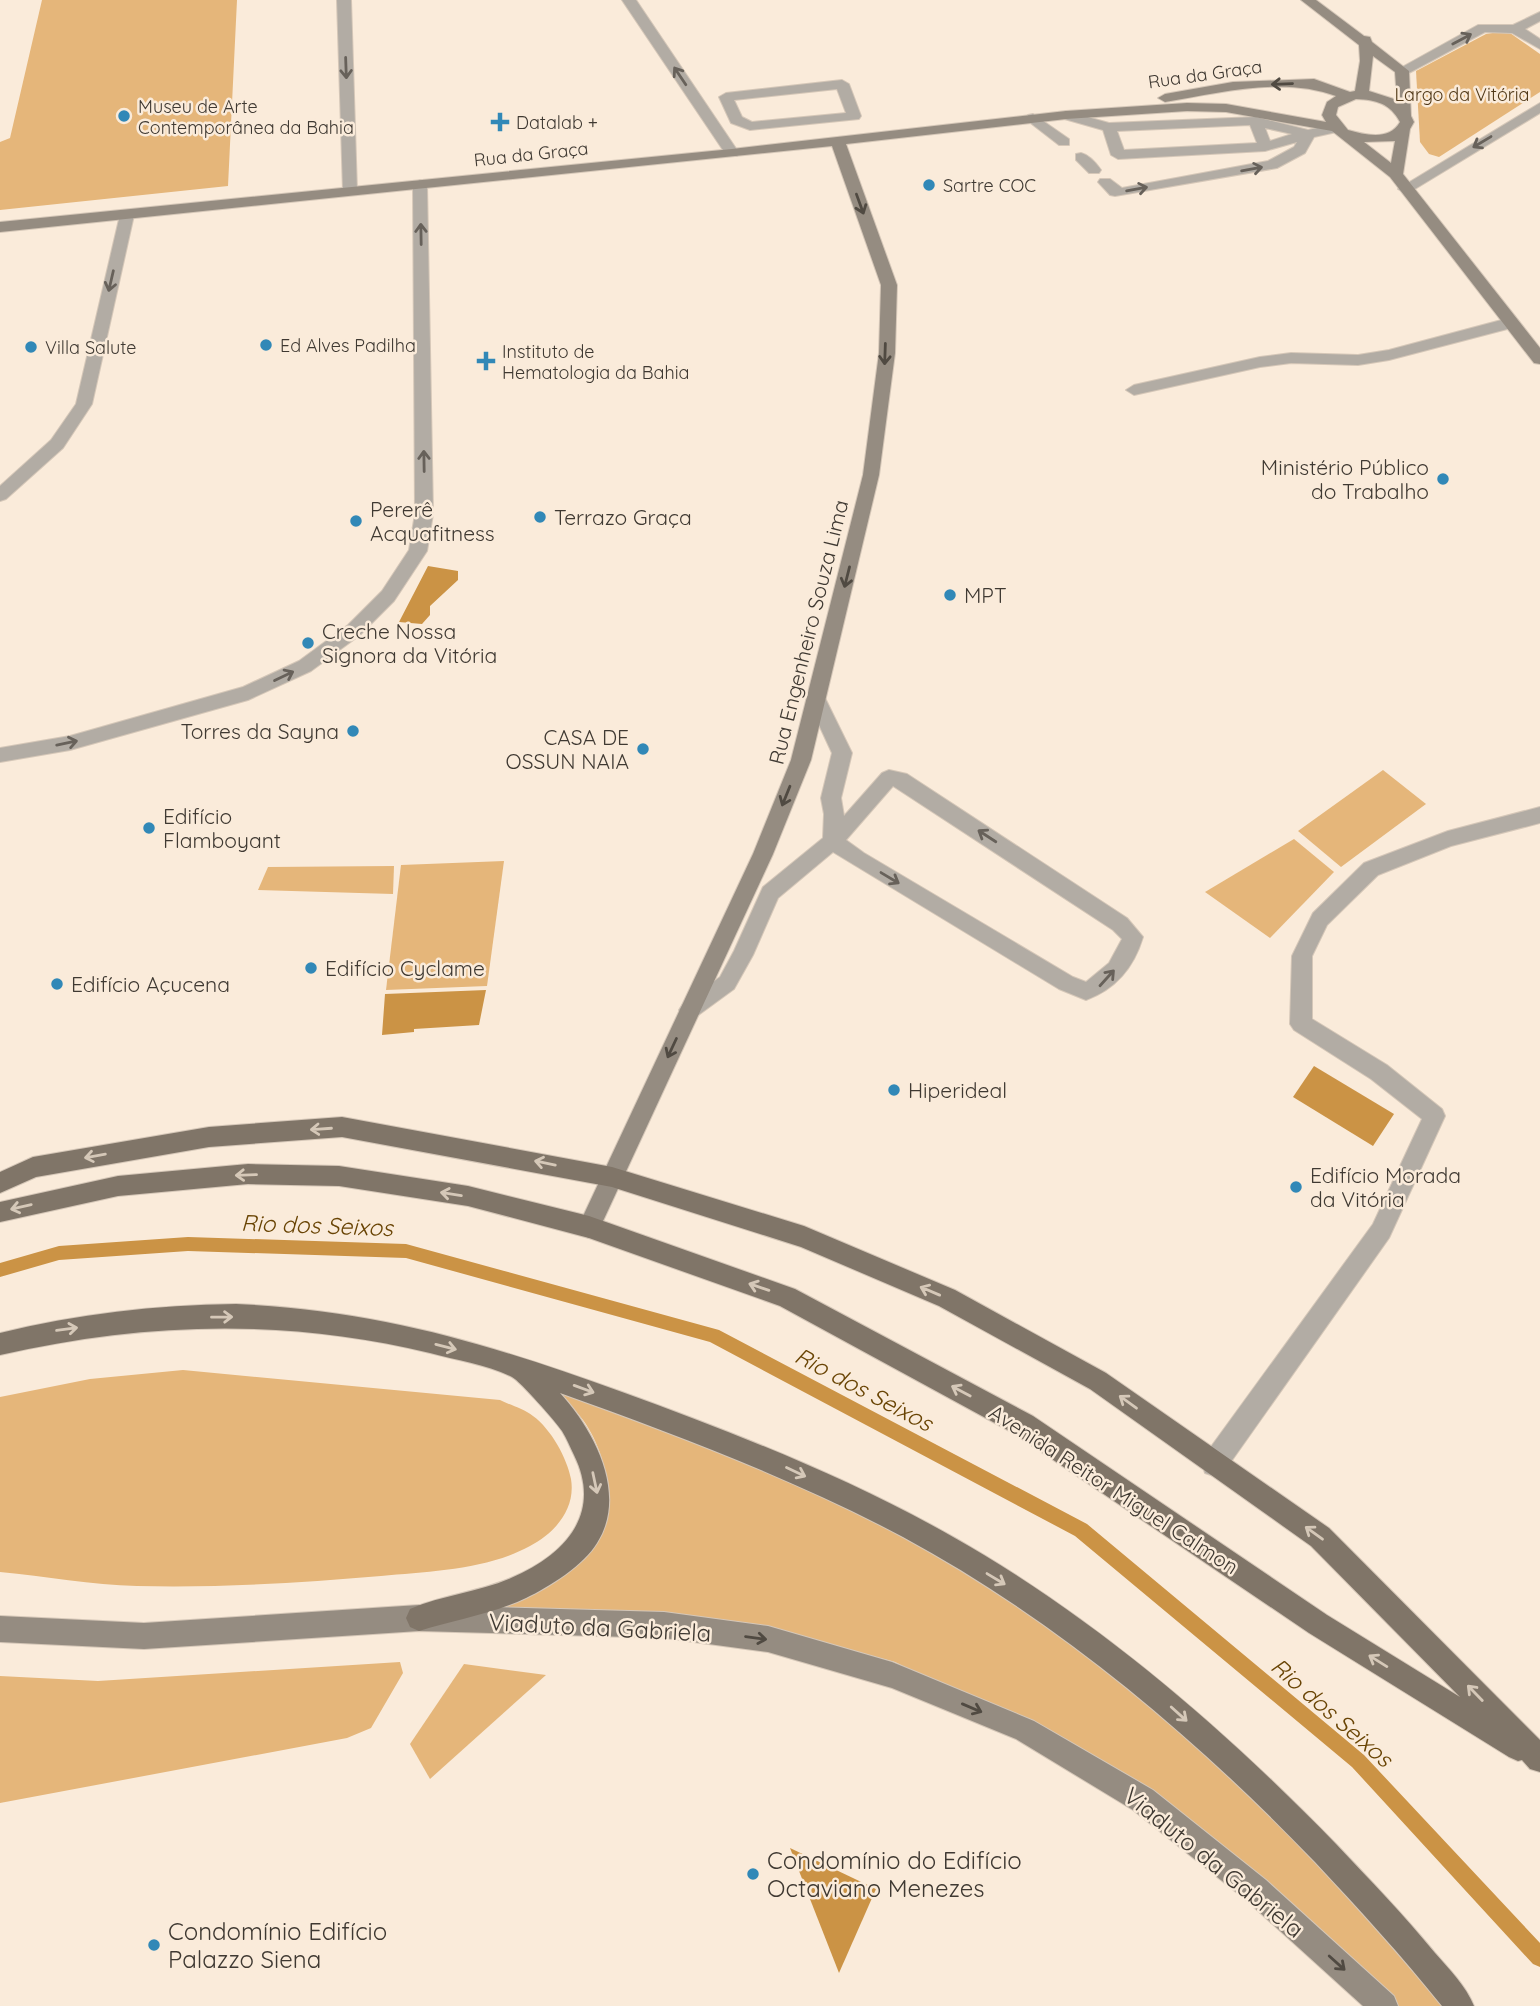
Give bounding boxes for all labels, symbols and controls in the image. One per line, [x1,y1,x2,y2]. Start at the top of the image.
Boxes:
one-way arrow [1451,32,1472,45]
street label: Rua da Graça [1146,55,1264,93]
one-way arrow [340,56,353,79]
one-way arrow [673,67,687,86]
one-way arrow [1271,77,1294,90]
park label: Largo da Vitória [1394,83,1530,106]
place label: Museu de Arte Contemporânea da Bahia [138,95,354,139]
marker: Museu de Arte Contemporânea da Bahia [116,108,132,124]
place label: Datalab + [516,111,598,134]
marker: Datalab + [490,112,510,132]
one-way arrow [1472,136,1492,150]
street label: Rua da Graça [473,137,589,171]
one-way arrow [1240,162,1263,175]
place label: Sartre COC [943,174,1036,197]
marker: Sartre COC [921,177,937,193]
one-way arrow [1125,182,1148,195]
one-way arrow [855,193,867,215]
one-way arrow [414,222,428,245]
one-way arrow [104,269,118,292]
place label: Ed Alves Padilha [280,334,416,357]
place label: Villa Salute [45,336,136,359]
marker: Ed Alves Padilha [258,337,274,353]
marker: Villa Salute [23,339,39,355]
place label: Instituto de Hematologia da Bahia [502,340,689,384]
one-way arrow [879,342,892,365]
marker: Instituto de Hematologia da Bahia [476,351,496,371]
one-way arrow [417,450,431,473]
place label: Ministério Público do Trabalho [1261,454,1429,504]
marker: Ministério Público do Trabalho [1435,471,1451,487]
place label: Pererê Acquafitness [370,496,495,546]
street label: Rua Engenheiro Souza Lima [763,497,853,767]
place label: Terrazo Graça [554,504,692,530]
marker: Terrazo Graça [532,509,548,525]
marker: Pererê Acquafitness [348,513,364,529]
one-way arrow [839,565,853,588]
place label: MPT [964,582,1007,608]
marker: MPT [942,587,958,603]
place label: Creche Nossa Signora da Vitória [322,618,497,668]
marker: Creche Nossa Signora da Vitória [300,635,316,651]
one-way arrow [273,668,294,682]
place label: Torres da Sayna [180,718,339,744]
marker: Torres da Sayna [345,723,361,739]
place label: CASA DE OSSUN NAIA [506,724,629,774]
one-way arrow [55,735,78,749]
marker: CASA DE OSSUN NAIA [635,741,651,757]
one-way arrow [779,785,792,807]
place label: Edifício Flamboyant [163,803,281,853]
marker: Edifício Flamboyant [141,820,157,836]
one-way arrow [977,829,997,843]
one-way arrow [880,871,900,885]
place label: Edifício Cyclame [325,955,485,981]
marker: Edifício Cyclame [303,960,319,976]
one-way arrow [1099,969,1115,987]
place label: Edifício Açucena [71,971,230,997]
marker: Edifício Açucena [49,976,65,992]
one-way arrow [665,1037,678,1058]
place label: Hiperideal [908,1077,1007,1103]
marker: Hiperideal [886,1082,902,1098]
one-way arrow [310,1122,333,1135]
one-way arrow [84,1150,107,1163]
one-way arrow [534,1156,557,1170]
place label: Edifício Morada da Vitória [1310,1162,1461,1212]
one-way arrow [235,1169,258,1182]
marker: Edifício Morada da Vitória [1288,1179,1304,1195]
one-way arrow [440,1187,463,1200]
one-way arrow [10,1201,33,1215]
water label: Rio dos Seixos [241,1208,396,1242]
one-way arrow [749,1280,771,1292]
one-way arrow [920,1284,941,1297]
one-way arrow [210,1310,233,1323]
one-way arrow [55,1322,77,1335]
one-way arrow [434,1341,457,1354]
water label: Rio dos Seixos [790,1341,940,1438]
one-way arrow [573,1384,595,1396]
one-way arrow [951,1384,972,1398]
one-way arrow [1119,1395,1138,1409]
street label: Avenida Reitor Miguel Calmon [984,1399,1244,1579]
one-way arrow [785,1466,806,1479]
one-way arrow [588,1471,602,1494]
one-way arrow [1305,1526,1324,1540]
one-way arrow [986,1572,1006,1586]
street label: Viaduto da Gabriela [488,1606,712,1648]
one-way arrow [744,1631,767,1644]
water label: Rio dos Seixos [1265,1651,1400,1774]
one-way arrow [1368,1654,1388,1668]
one-way arrow [1467,1685,1484,1702]
one-way arrow [960,1702,982,1715]
one-way arrow [1170,1705,1187,1722]
street label: Viaduto da Gabriela [1118,1780,1310,1944]
place label: Condomínio do Edifício Octaviano Menezes [767,1845,1022,1903]
marker: Condomínio do Edifício Octaviano Menezes [745,1866,761,1882]
place label: Condomínio Edifício Palazzo Siena [168,1916,387,1974]
marker: Condomínio Edifício Palazzo Siena [146,1937,162,1953]
one-way arrow [1328,1954,1345,1971]

